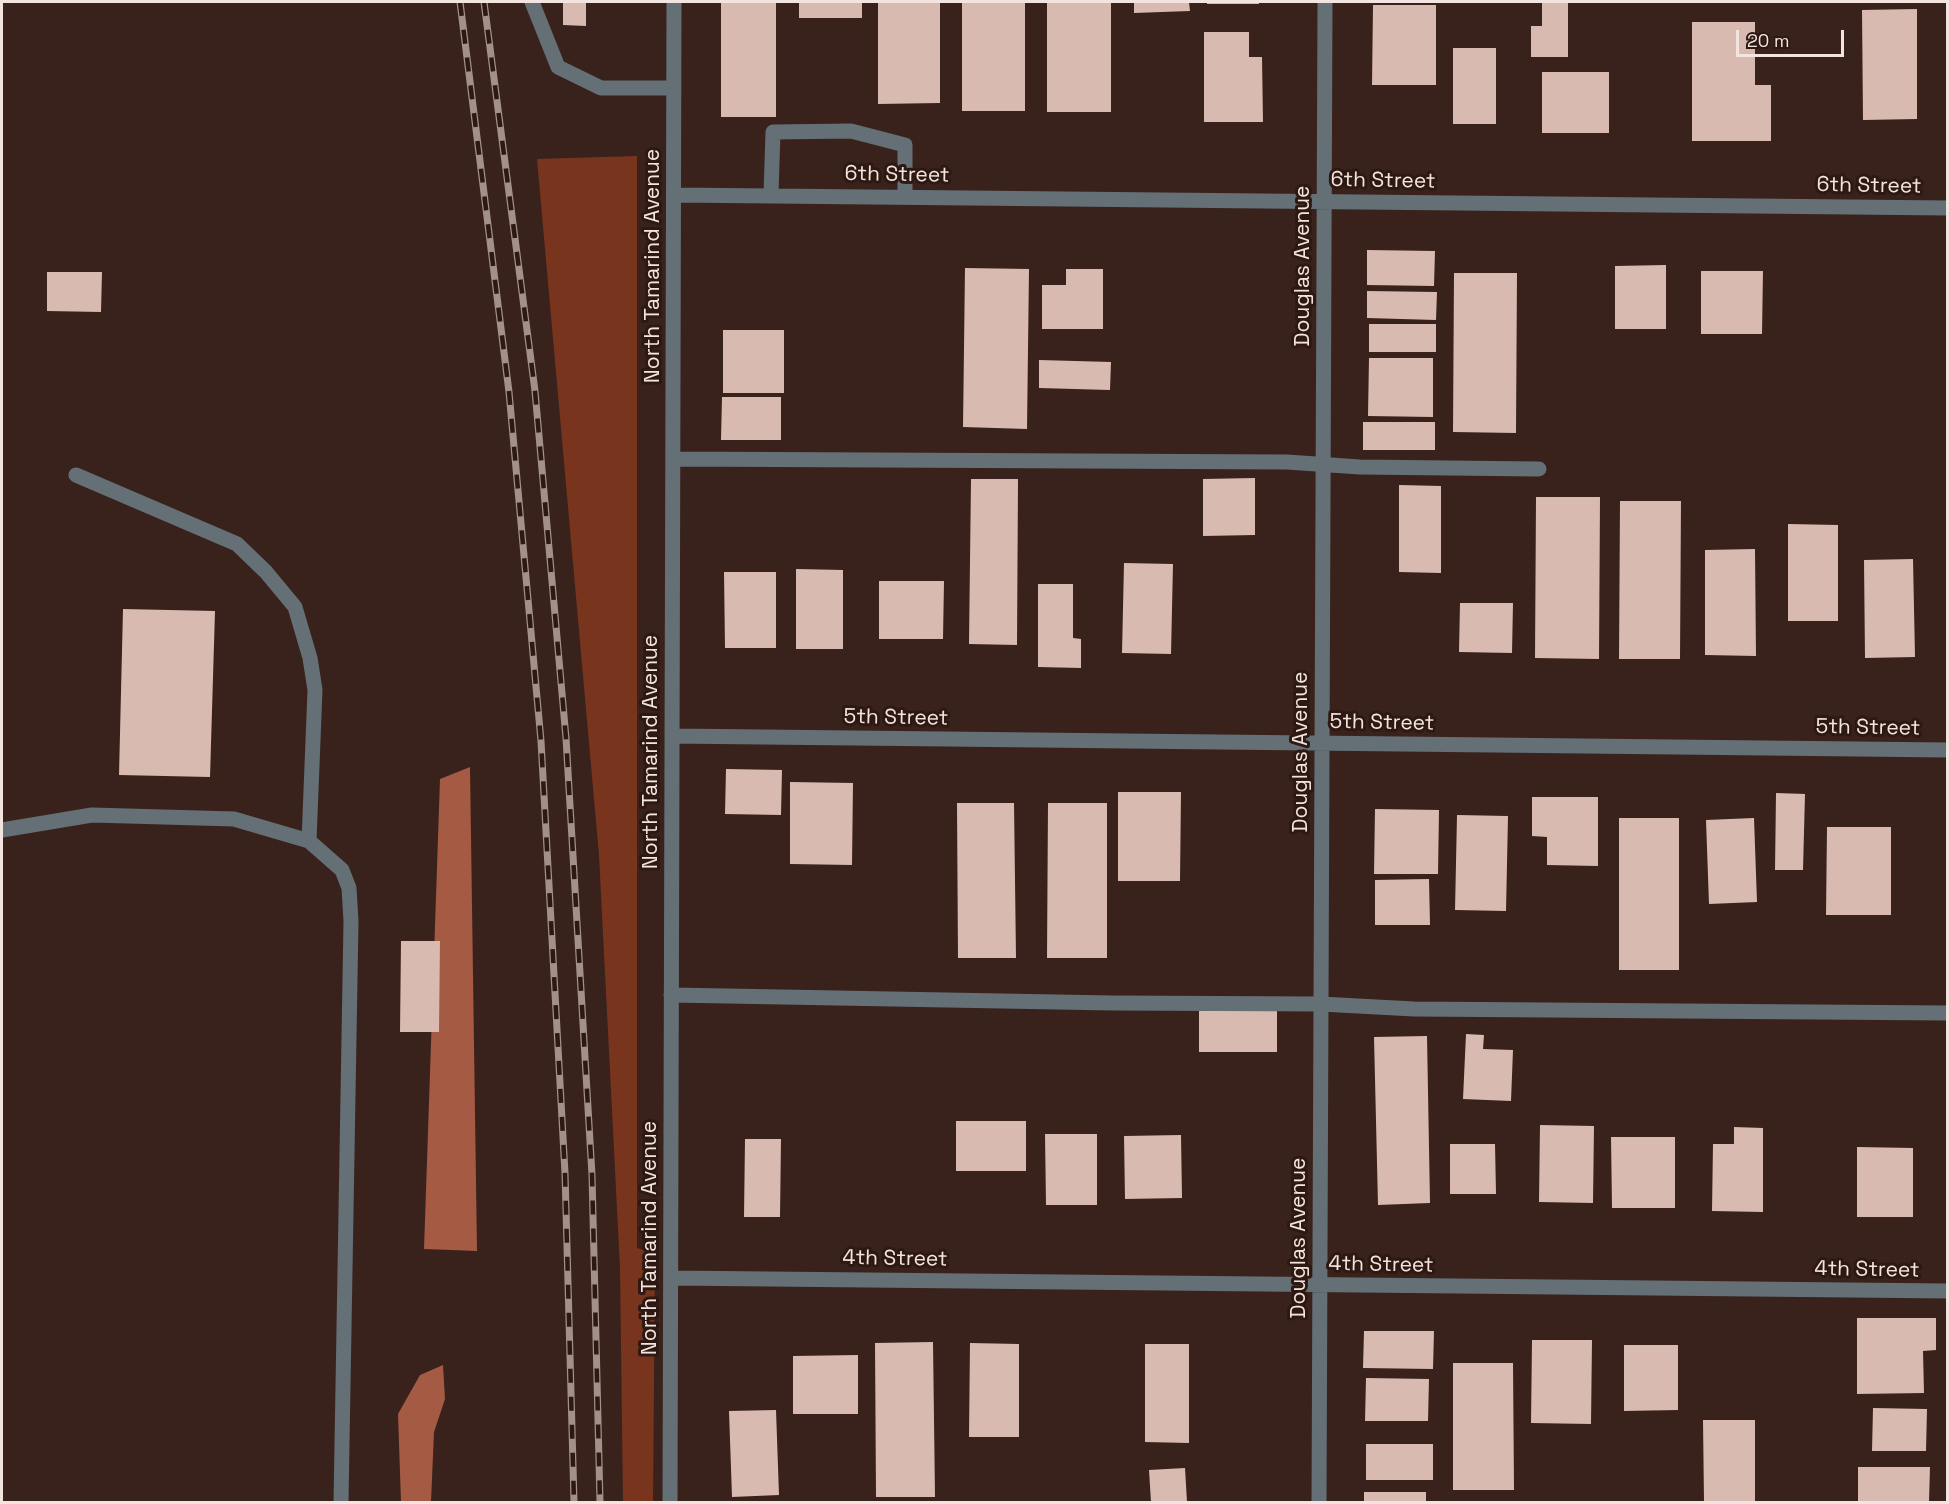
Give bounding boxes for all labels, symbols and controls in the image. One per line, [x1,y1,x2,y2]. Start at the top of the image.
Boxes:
scale bar [1739,18,1847,56]
text: 20 m [1747,29,1790,52]
street label: North Tamarind Avenue [640,149,666,383]
street label: 6th Street [844,161,950,189]
street label: 6th Street [1330,167,1436,195]
street label: 6th Street [1816,172,1922,200]
street label: Douglas Avenue [1290,185,1316,347]
street label: North Tamarind Avenue [638,635,664,869]
street label: Douglas Avenue [1288,671,1314,833]
street label: 5th Street [843,704,949,732]
street label: 5th Street [1329,709,1435,737]
street label: 5th Street [1815,714,1921,742]
street label: North Tamarind Avenue [637,1121,663,1355]
street label: Douglas Avenue [1286,1157,1312,1319]
street label: 4th Street [842,1245,948,1273]
street label: 4th Street [1328,1251,1434,1279]
street label: 4th Street [1814,1256,1920,1284]

